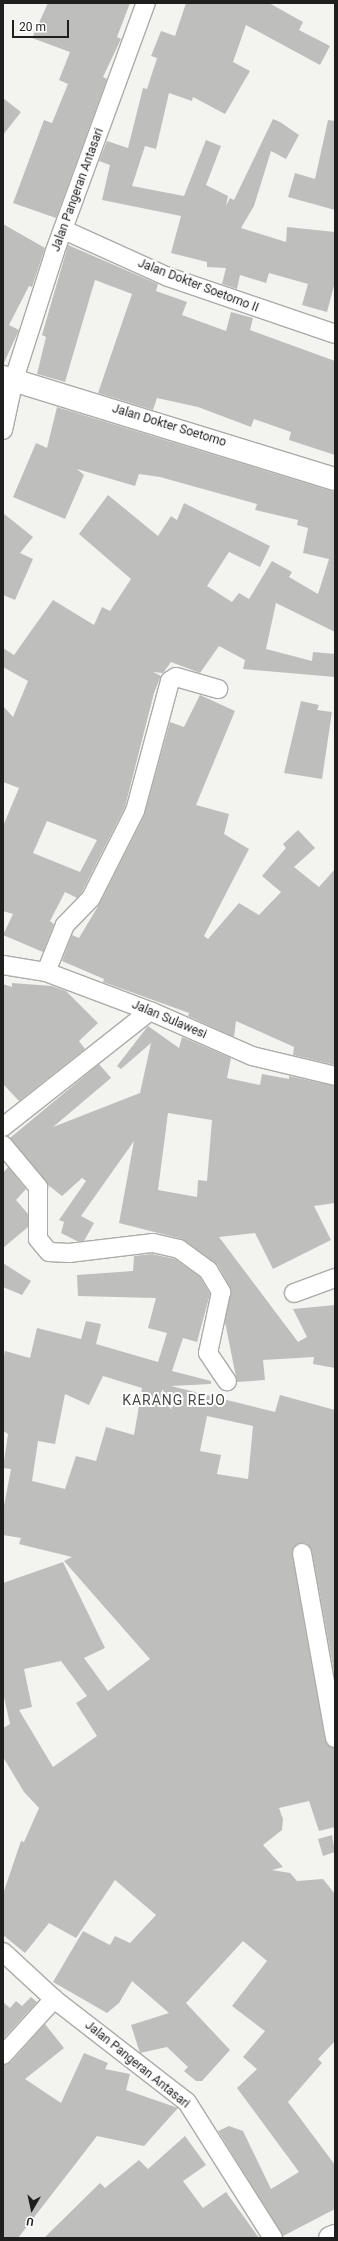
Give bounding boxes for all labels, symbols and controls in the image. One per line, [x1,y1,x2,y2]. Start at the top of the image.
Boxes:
scale bar [14,12,71,38]
text: 20 m [19,20,46,34]
street label: Jalan Pangeran Antasari [49,126,107,254]
street label: Jalan Dokter Soetomo II [136,256,260,316]
street label: Jalan Dokter Soetomo [110,402,228,450]
street label: Jalan Sulawesi [129,998,209,1042]
district label: KARANG REJO [122,1392,226,1408]
street label: Jalan Pangeran Antasari [82,2018,192,2112]
north arrow [12,2189,52,2229]
text: U [25,2214,35,2228]

